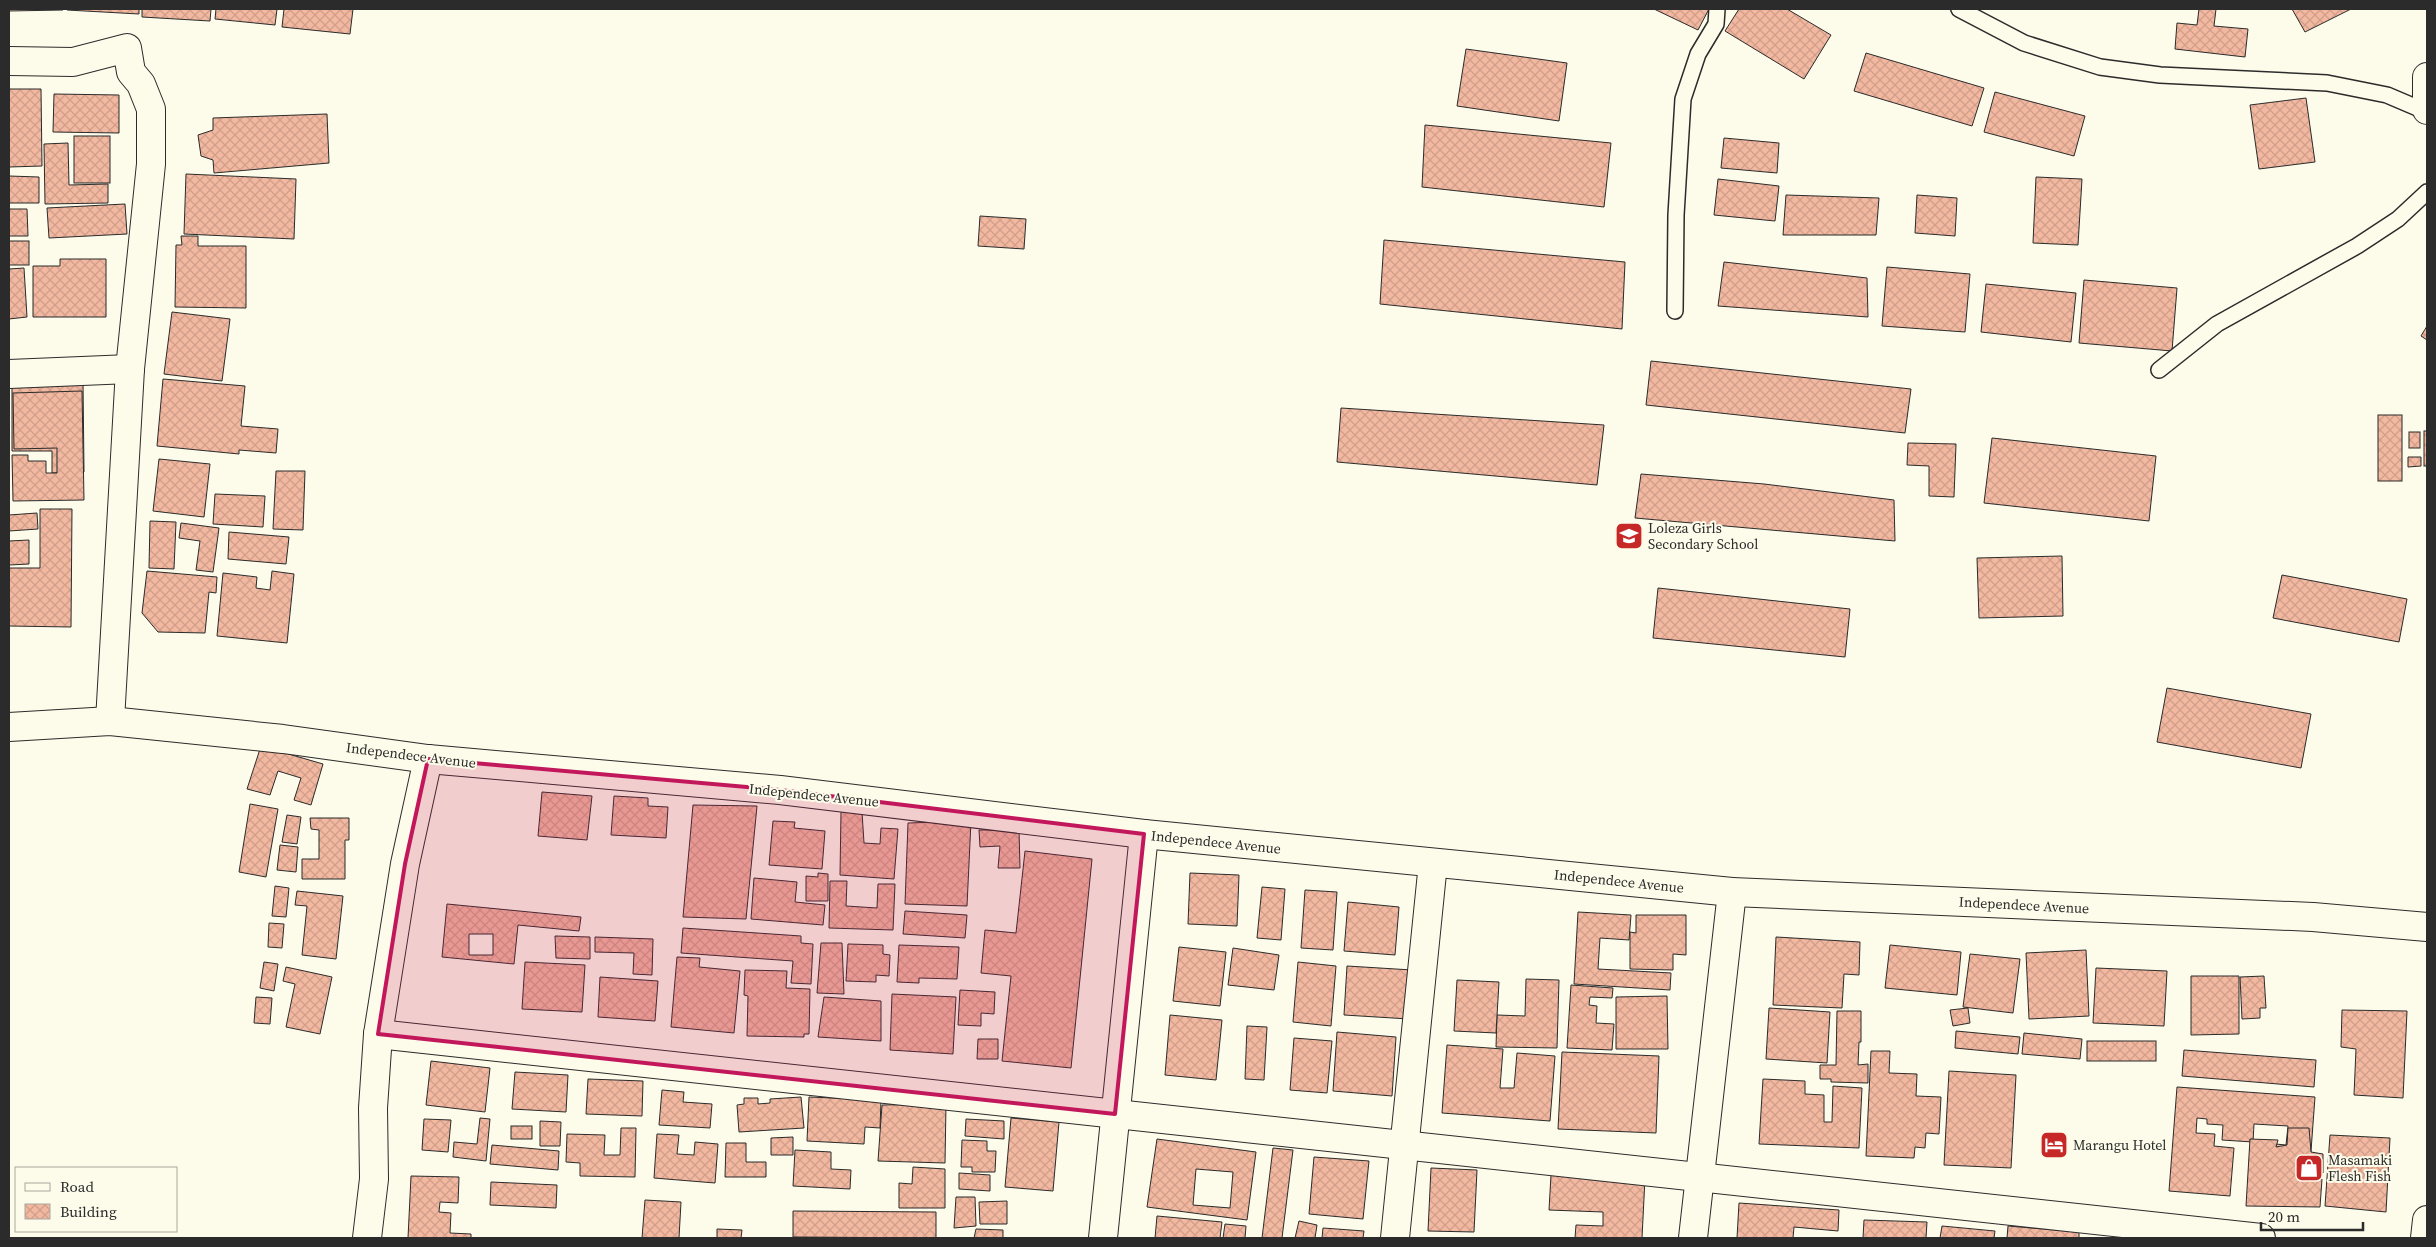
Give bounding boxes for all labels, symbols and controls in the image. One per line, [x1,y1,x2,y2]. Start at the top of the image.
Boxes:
place label: Loleza Girls Secondary School [1648,518,1758,554]
school or university icon: Loleza Girls Secondary School [1614,521,1644,551]
street label: Independece Avenue [345,737,477,773]
street label: Independece Avenue [748,778,880,812]
street label: Independece Avenue [1150,825,1282,859]
street label: Independece Avenue [1553,864,1685,898]
street label: Independece Avenue [1958,892,2090,918]
hotel icon: Marangu Hotel [2039,1130,2069,1160]
place label: Marangu Hotel [2073,1135,2166,1155]
place label: Masamaki Flesh Fish [2328,1150,2392,1186]
shop icon: Masamaki Flesh Fish [2294,1153,2324,1183]
legend [15,1167,178,1232]
text: Road [60,1176,94,1197]
scale bar [2261,1200,2364,1232]
text: Building [60,1201,117,1222]
text: 20 m [2268,1206,2300,1227]

